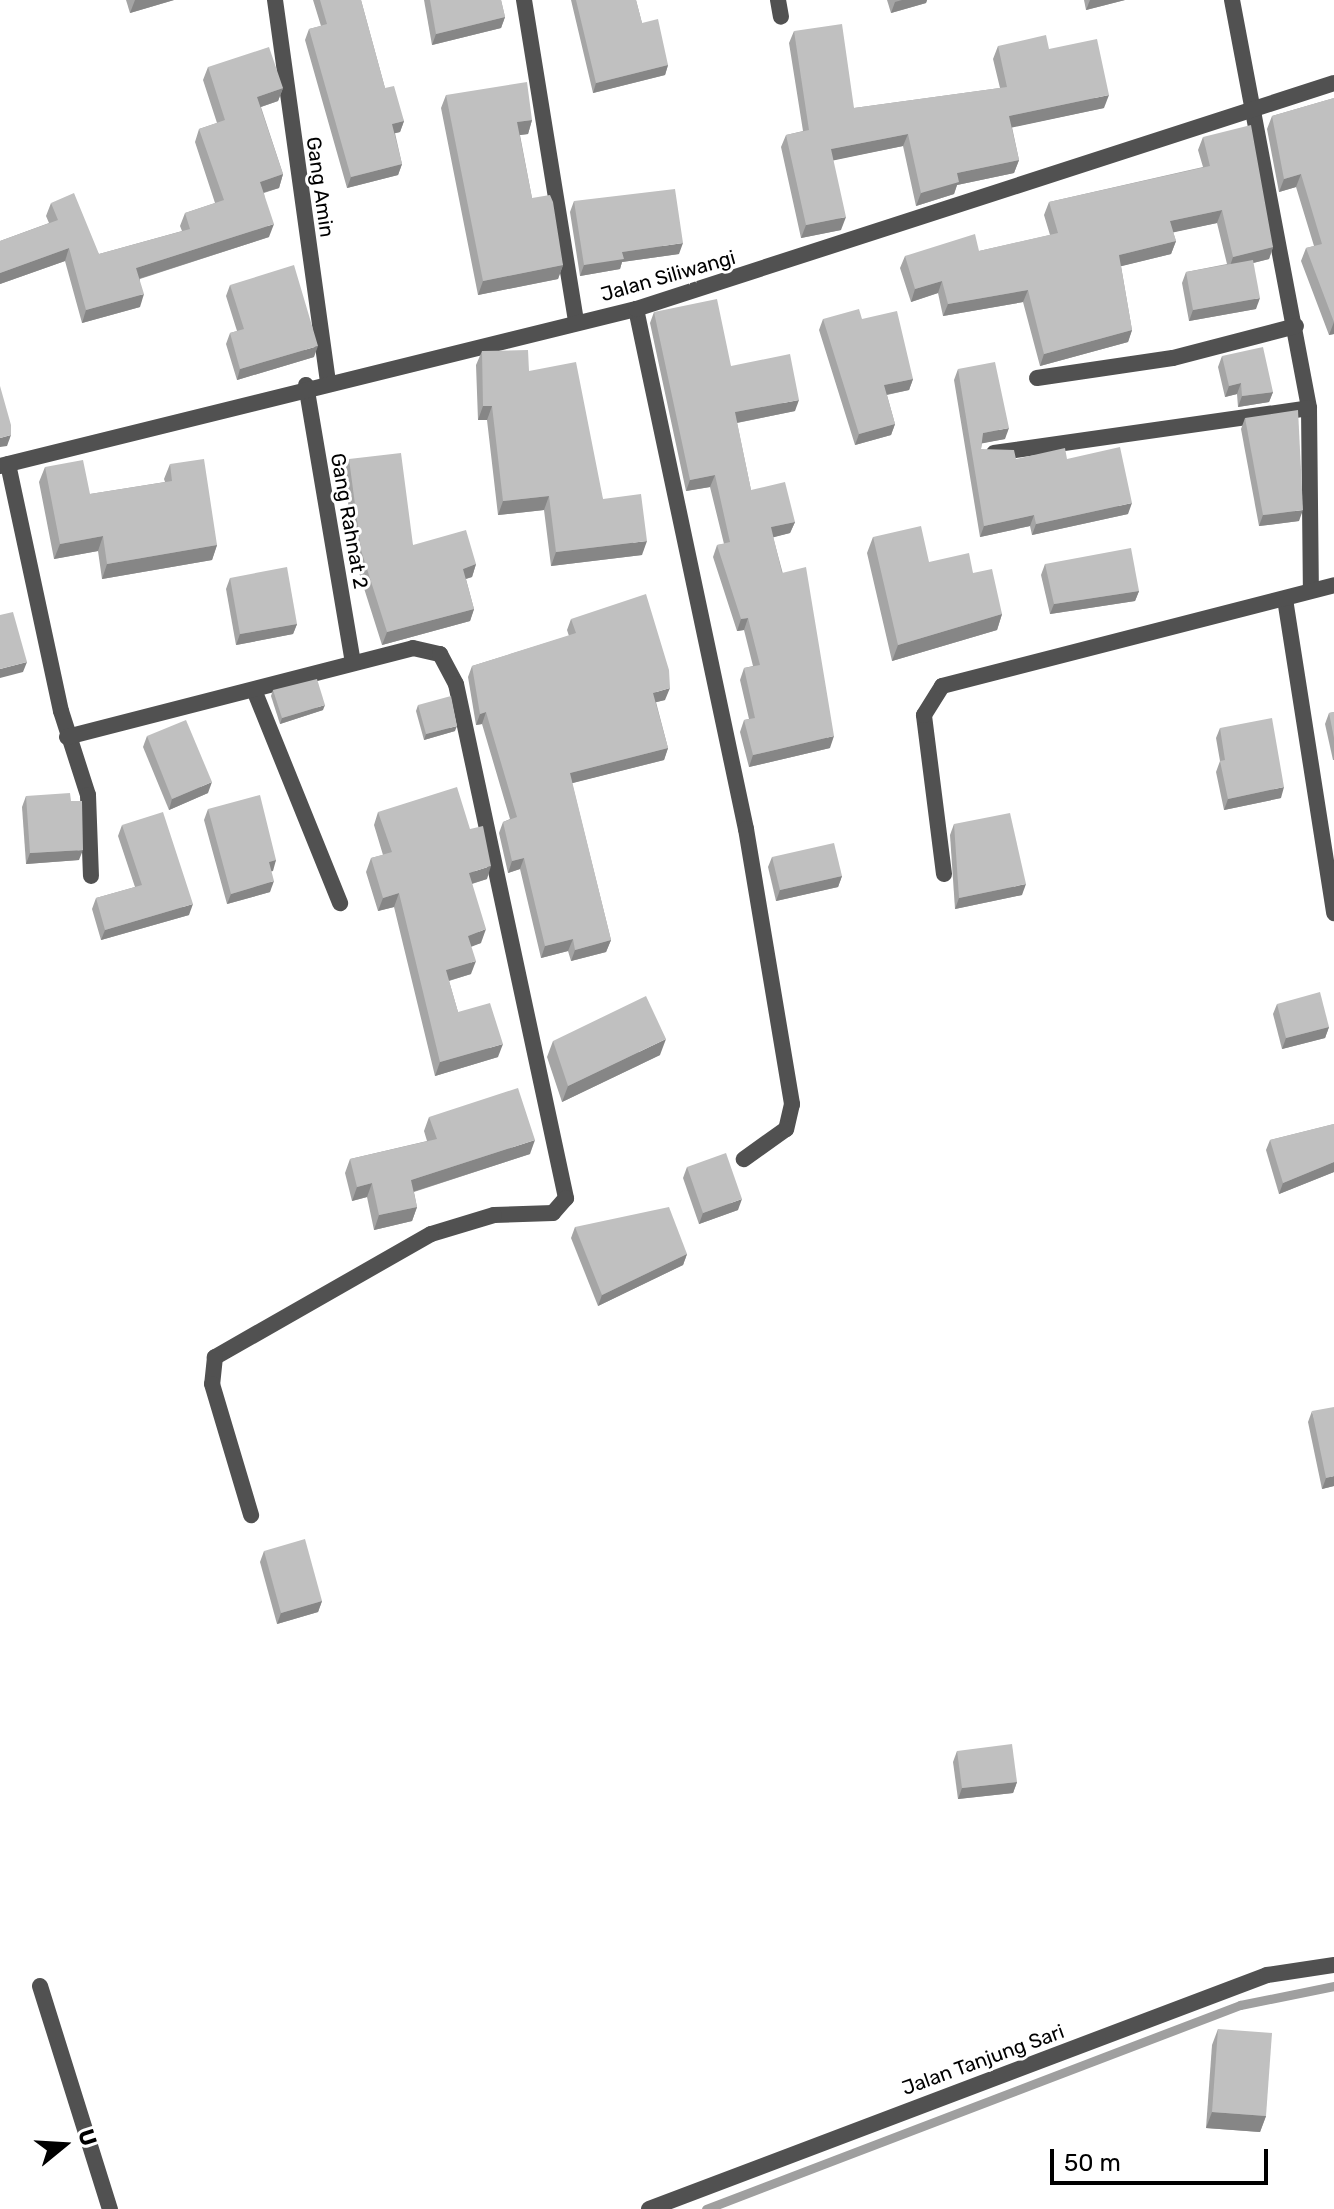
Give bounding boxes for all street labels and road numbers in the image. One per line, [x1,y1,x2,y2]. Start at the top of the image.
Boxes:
street label: Gang Amin [301,135,339,239]
street label: Jalan Siliwangi [598,245,738,307]
street label: Gang Rahnat 2 [325,451,373,591]
street label: Jalan Tanjung Sari [898,2019,1068,2101]

